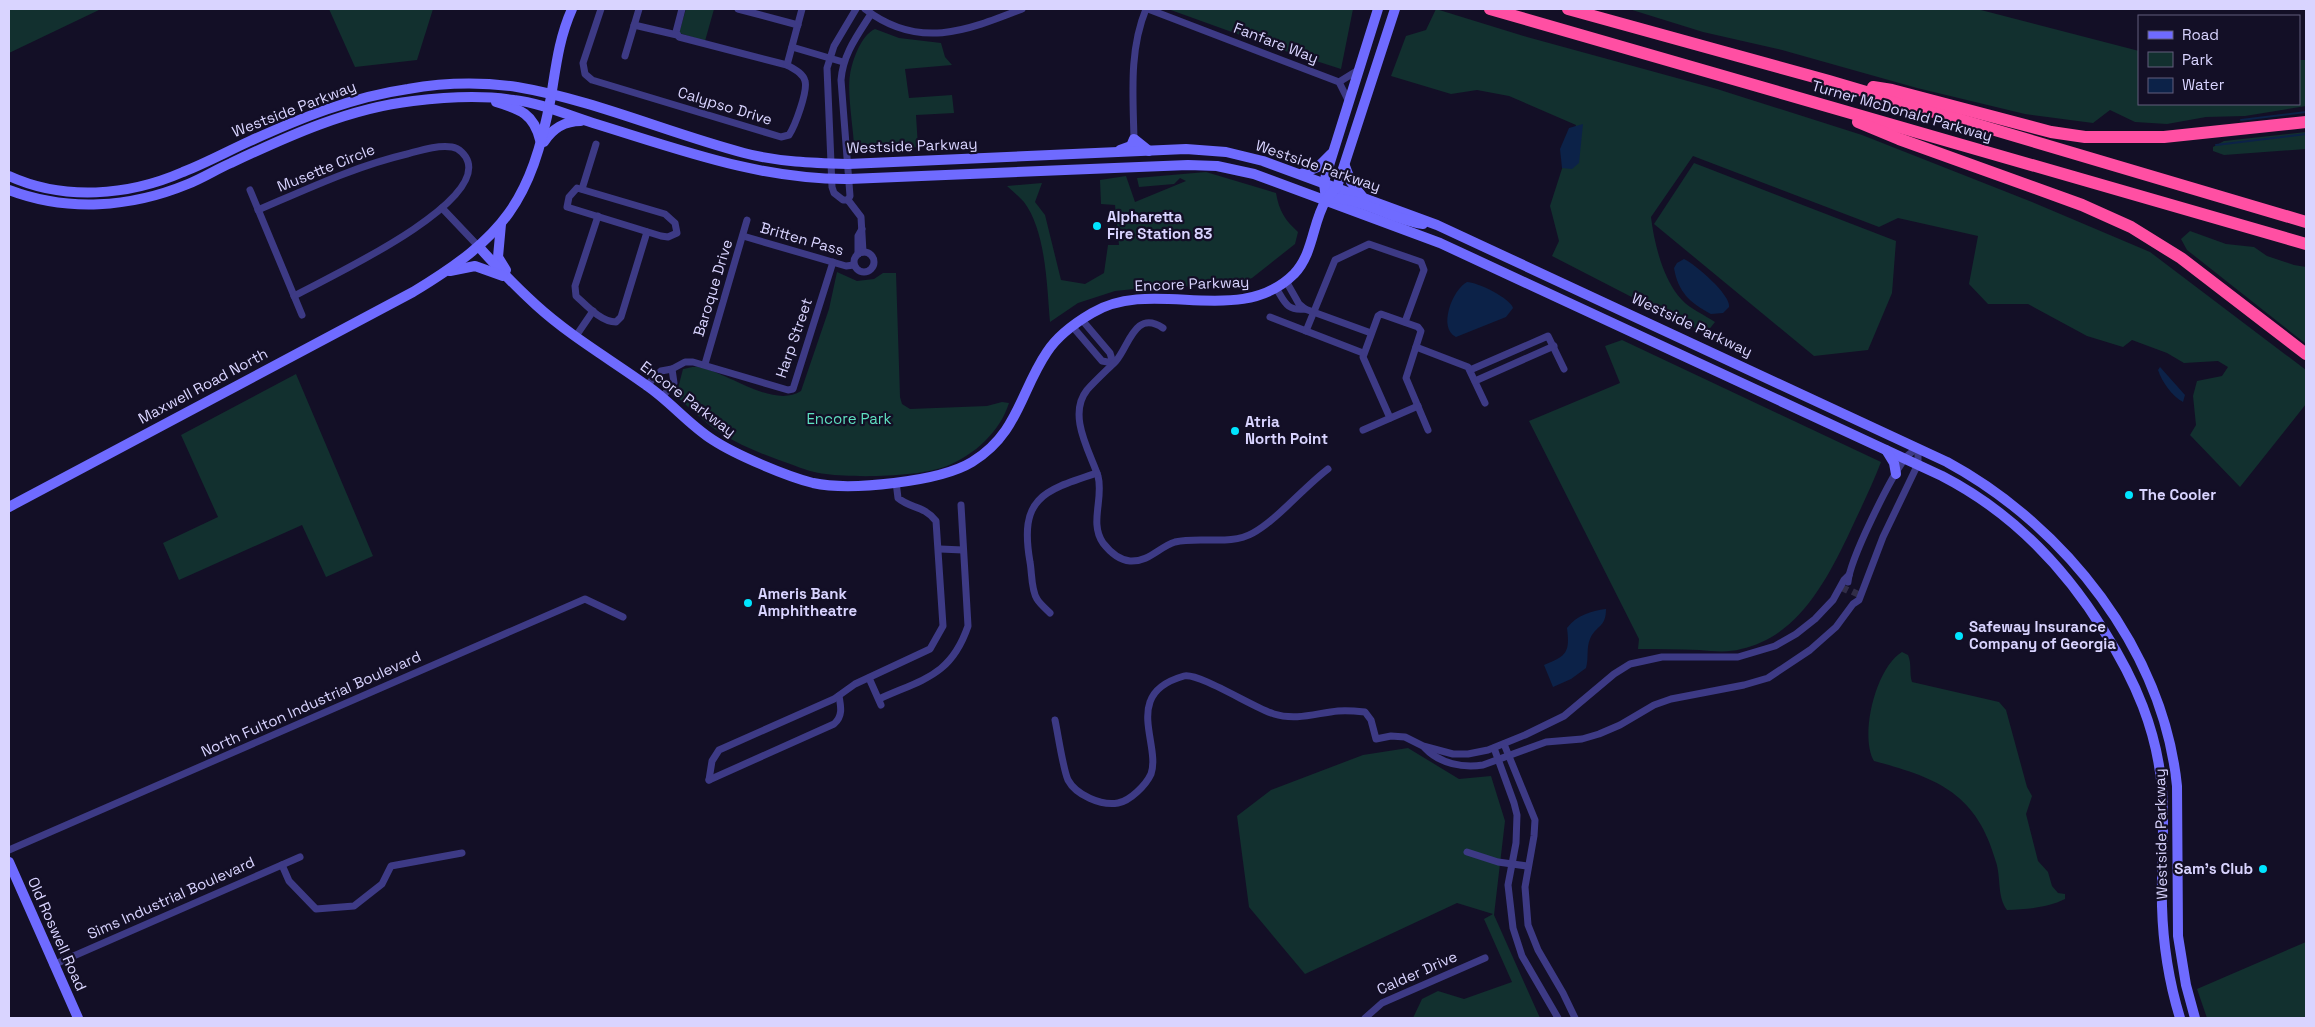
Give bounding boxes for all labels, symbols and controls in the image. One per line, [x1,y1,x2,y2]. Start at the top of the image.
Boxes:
legend [2138,15,2300,105]
street label: Fanfare Way [1231,18,1321,67]
text: Road [2182,25,2219,44]
text: Park [2182,50,2213,69]
text: Water [2182,75,2225,94]
street label: Westside Parkway [229,76,358,141]
street label: Turner McDonald Parkway [1810,76,1995,145]
street label: Calypso Drive [676,82,775,129]
street label: Westside Parkway [846,134,978,157]
street label: Westside Parkway [1253,135,1383,196]
street label: Musette Circle [274,139,378,196]
place label: Alpharetta Fire Station 83 [1107,207,1212,243]
street label: Britten Pass [758,218,846,260]
marker: Alpharetta Fire Station 83 [1091,220,1103,232]
street label: Baroque Drive [689,237,736,339]
street label: Encore Parkway [1134,272,1250,295]
street label: Westside Parkway [1629,288,1756,361]
street label: Harp Street [771,295,816,380]
street label: Maxwell Road North [135,343,271,428]
street label: Encore Parkway [637,356,740,441]
park label: Encore Park [806,409,892,428]
place label: Atria North Point [1245,412,1328,448]
marker: Atria North Point [1229,425,1241,437]
place label: The Cooler [2139,485,2216,504]
marker: The Cooler [2123,489,2135,501]
place label: Ameris Bank Amphitheatre [758,584,857,620]
marker: Ameris Bank Amphitheatre [742,597,754,609]
place label: Safeway Insurance Company of Georgia [1969,617,2116,653]
marker: Safeway Insurance Company of Georgia [1953,630,1965,642]
street label: North Fulton Industrial Boulevard [198,646,424,761]
street label: Westside Parkway [2150,768,2171,900]
street label: Sims Industrial Boulevard [84,852,258,943]
place label: Sam's Club [2174,859,2253,878]
marker: Sam's Club [2257,863,2269,875]
street label: Old Roswell Road [24,874,91,994]
street label: Calder Drive [1374,946,1460,999]

